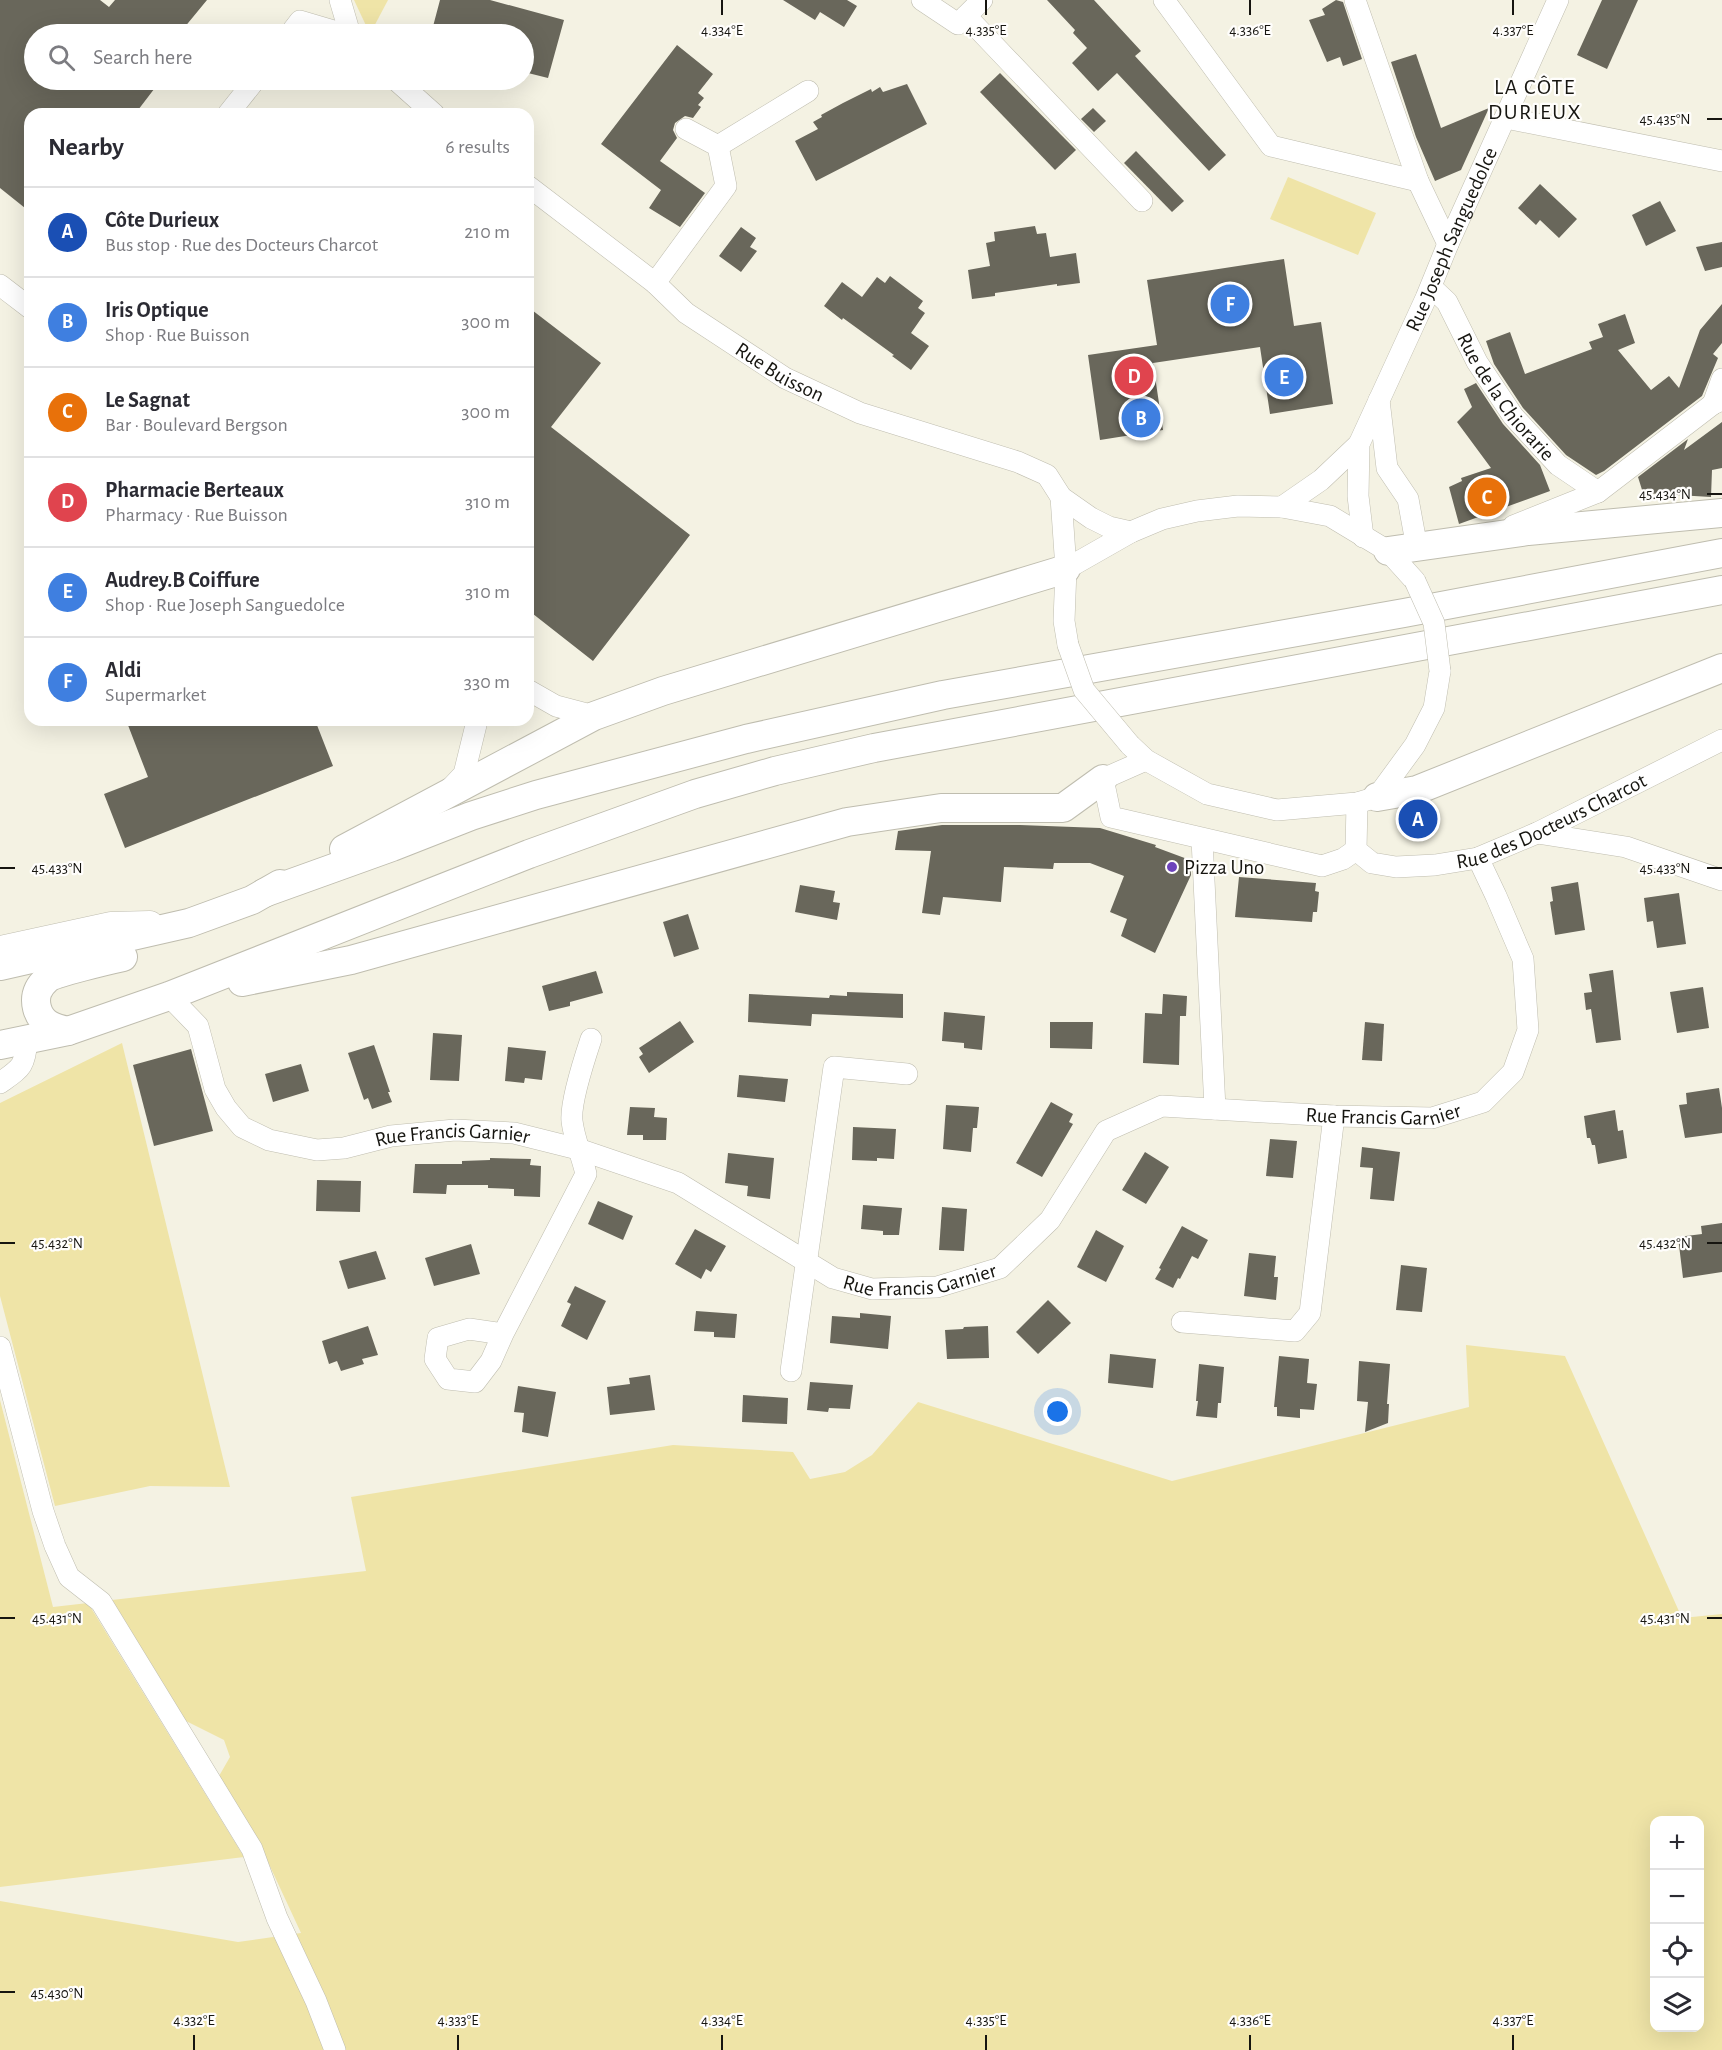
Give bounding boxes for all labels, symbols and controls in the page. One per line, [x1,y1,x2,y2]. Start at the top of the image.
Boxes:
text: 4.334°E [701,23,743,38]
text: 4.335°E [966,23,1006,38]
text: 4.336°E [1229,23,1271,38]
text: 4.337°E [1493,23,1533,38]
search box [24,24,534,90]
icon: search [45,41,78,74]
text: Search here [93,46,192,68]
district label: LA CÔTE DURIEUX [1488,75,1582,123]
text: 45.435°N [1639,112,1691,127]
text: Nearby [48,134,124,160]
text: 6 results [445,137,510,157]
street label: Rue Joseph Sanguedolce [1402,144,1501,335]
text: Côte Durieux [105,209,219,231]
text: A [62,222,74,242]
text: 210 m [464,222,510,242]
text: Bus stop · Rue des Docteurs Charcot [105,235,378,255]
pin: F [1210,282,1250,326]
text: Iris Optique [105,299,209,321]
text: B [62,312,73,332]
text: 300 m [461,312,510,332]
text: Shop · Rue Buisson [105,325,250,345]
street label: Rue de la Chiorarie [1453,330,1558,465]
street label: Rue Buisson [732,339,827,406]
pin: D [1114,354,1154,398]
pin: E [1264,354,1304,400]
text: Le Sagnat [105,389,190,411]
pin: B [1122,396,1160,440]
text: C [62,402,73,422]
text: 300 m [461,402,510,422]
text: Bar · Boulevard Bergson [105,415,288,435]
pin: C [1468,474,1506,520]
text: Pharmacie Berteaux [105,479,284,501]
text: 45.434°N [1639,487,1691,502]
text: D [61,492,74,512]
text: 310 m [465,492,510,512]
text: Pharmacy · Rue Buisson [105,505,288,525]
text: Audrey.B Coiffure [105,569,260,591]
text: E [62,582,73,602]
text: 310 m [465,582,510,602]
text: Shop · Rue Joseph Sanguedolce [105,595,345,615]
text: Aldi [105,659,142,681]
text: F [63,672,72,692]
text: 330 m [464,672,510,692]
text: Supermarket [105,685,206,705]
street label: Rue des Docteurs Charcot [1455,770,1650,872]
pin: A [1398,796,1438,842]
place label: Pizza Uno [1184,857,1264,878]
marker: Pizza Uno [1165,860,1179,874]
text: 45.433°N [31,861,83,876]
text: 45.433°N [1639,861,1691,876]
street label: Rue Francis Garnier [1305,1100,1464,1129]
street label: Rue Francis Garnier [373,1120,532,1151]
text: 45.432°N [31,1236,83,1251]
text: 45.432°N [1639,1236,1691,1251]
street label: Rue Francis Garnier [841,1260,999,1300]
your location [1043,1397,1072,1426]
text: 45.431°N [32,1611,82,1626]
text: 45.431°N [1640,1611,1690,1626]
map controls [1650,1816,1704,2032]
button: + [1650,1816,1704,1870]
button: − [1650,1870,1704,1924]
button: locate [1650,1924,1704,1978]
button: layers [1650,1978,1704,2032]
text: 45.430°N [31,1986,83,2001]
text: 4.332°E [173,2013,215,2028]
text: 4.333°E [438,2013,478,2028]
text: 4.334°E [701,2013,743,2028]
text: 4.335°E [966,2013,1006,2028]
text: 4.336°E [1229,2013,1271,2028]
text: 4.337°E [1493,2013,1533,2028]

